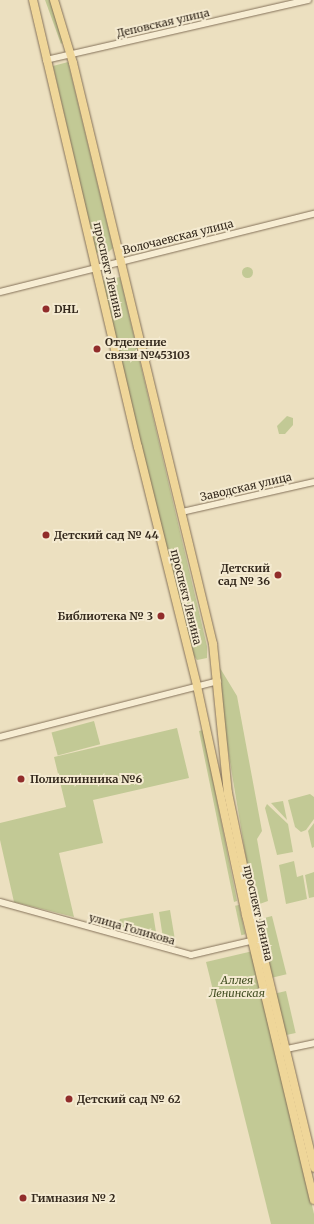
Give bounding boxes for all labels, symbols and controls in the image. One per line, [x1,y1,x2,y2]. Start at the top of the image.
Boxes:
street label: Деповская улица [115,6,211,40]
street label: Волочаевская улица [121,217,235,257]
street label: проспект Ленина [91,221,125,319]
place label: DHL [54,302,78,316]
marker: DHL [41,304,51,314]
place label: Отделение связи №453103 [105,336,190,362]
marker: Отделение связи №453103 [92,344,102,354]
street label: Заводская улица [199,470,293,504]
place label: Детский сад № 44 [54,528,159,542]
marker: Детский сад № 44 [41,530,51,540]
street label: проспект Ленина [168,548,204,646]
place label: Детский сад № 36 [218,562,270,588]
marker: Детский сад № 36 [273,570,283,580]
place label: Библиотека № 3 [58,609,153,623]
marker: Библиотека № 3 [156,611,166,621]
place label: Поликлинника №6 [30,772,142,786]
marker: Поликлинника №6 [15,773,27,785]
street label: проспект Ленина [241,864,275,962]
street label: улица Голикова [87,910,177,948]
park label: Аллея Ленинская [209,974,265,1000]
place label: Детский сад № 62 [77,1092,181,1106]
marker: Детский сад № 62 [64,1094,74,1104]
place label: Гимназия № 2 [31,1191,115,1205]
marker: Гимназия № 2 [18,1193,28,1203]

